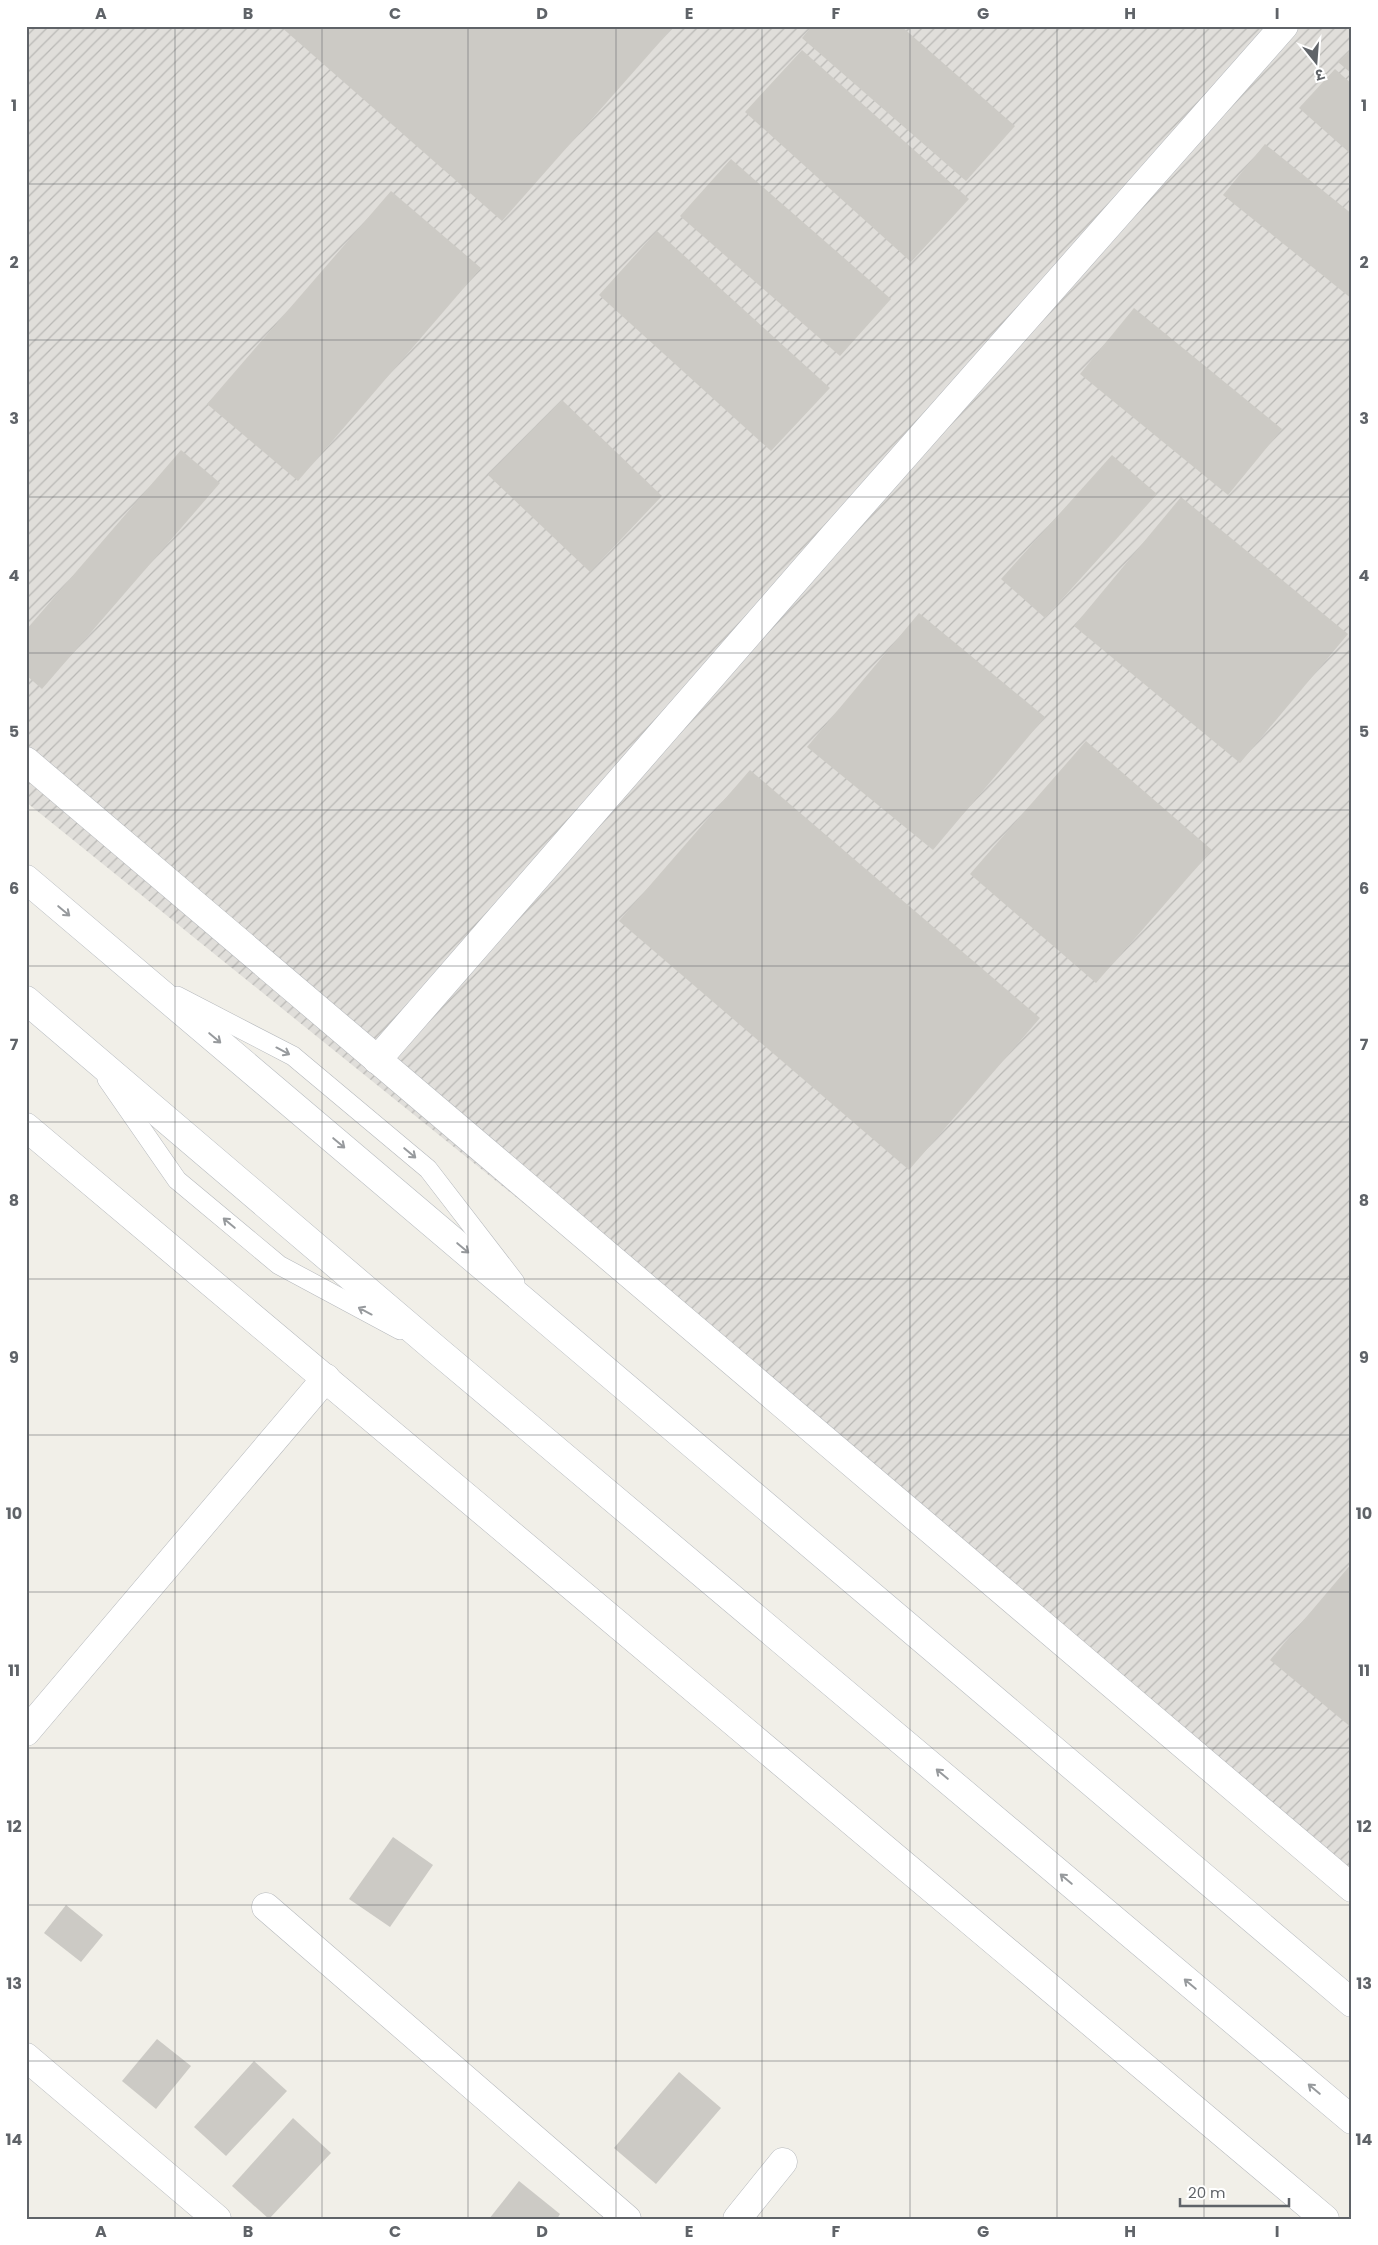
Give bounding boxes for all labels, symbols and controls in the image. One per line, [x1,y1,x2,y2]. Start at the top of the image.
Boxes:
text: A [95,2,107,25]
text: B [243,2,253,25]
text: C [389,2,401,25]
text: D [536,2,548,25]
text: E [685,2,693,25]
text: F [832,2,841,25]
text: G [977,2,989,25]
text: H [1124,2,1136,25]
text: I [1275,2,1279,25]
north arrow [1290,38,1340,88]
text: उ [1312,63,1327,85]
text: 1 [11,94,17,117]
text: 1 [1361,94,1367,117]
text: 2 [9,251,19,274]
text: 2 [1359,251,1369,274]
text: 3 [9,407,19,430]
text: 3 [1359,407,1369,430]
text: 4 [9,564,20,587]
text: 4 [1359,564,1370,587]
text: 5 [9,720,19,743]
text: 5 [1359,720,1369,743]
text: 6 [9,877,19,900]
text: 6 [1359,877,1369,900]
one-way arrow [57,905,70,916]
one-way arrow [208,1032,221,1043]
text: 7 [10,1033,19,1056]
text: 7 [1360,1033,1369,1056]
one-way arrow [275,1047,290,1056]
one-way arrow [332,1137,345,1148]
one-way arrow [403,1148,416,1159]
text: 8 [9,1189,19,1212]
text: 8 [1359,1189,1369,1212]
one-way arrow [222,1217,235,1229]
one-way arrow [456,1242,469,1253]
one-way arrow [357,1306,372,1316]
text: 9 [9,1346,19,1369]
text: 9 [1359,1346,1369,1369]
text: 10 [6,1502,22,1525]
text: 10 [1356,1502,1372,1525]
text: 11 [8,1659,20,1682]
text: 11 [1358,1659,1370,1682]
one-way arrow [935,1769,948,1780]
text: 12 [6,1815,22,1838]
text: 12 [1356,1815,1372,1838]
one-way arrow [1060,1874,1073,1885]
text: 13 [6,1972,22,1995]
text: 13 [1356,1972,1372,1995]
one-way arrow [1184,1978,1197,1989]
one-way arrow [1308,2083,1321,2094]
text: 14 [6,2128,23,2151]
text: 14 [1356,2128,1373,2151]
scale bar [1180,2175,1289,2207]
text: 20 m [1188,2182,1226,2203]
text: A [95,2220,107,2243]
text: B [243,2220,253,2243]
text: C [389,2220,401,2243]
text: D [536,2220,548,2243]
text: E [685,2220,693,2243]
text: F [832,2220,841,2243]
text: G [977,2220,989,2243]
text: H [1124,2220,1136,2243]
text: I [1275,2220,1279,2243]

